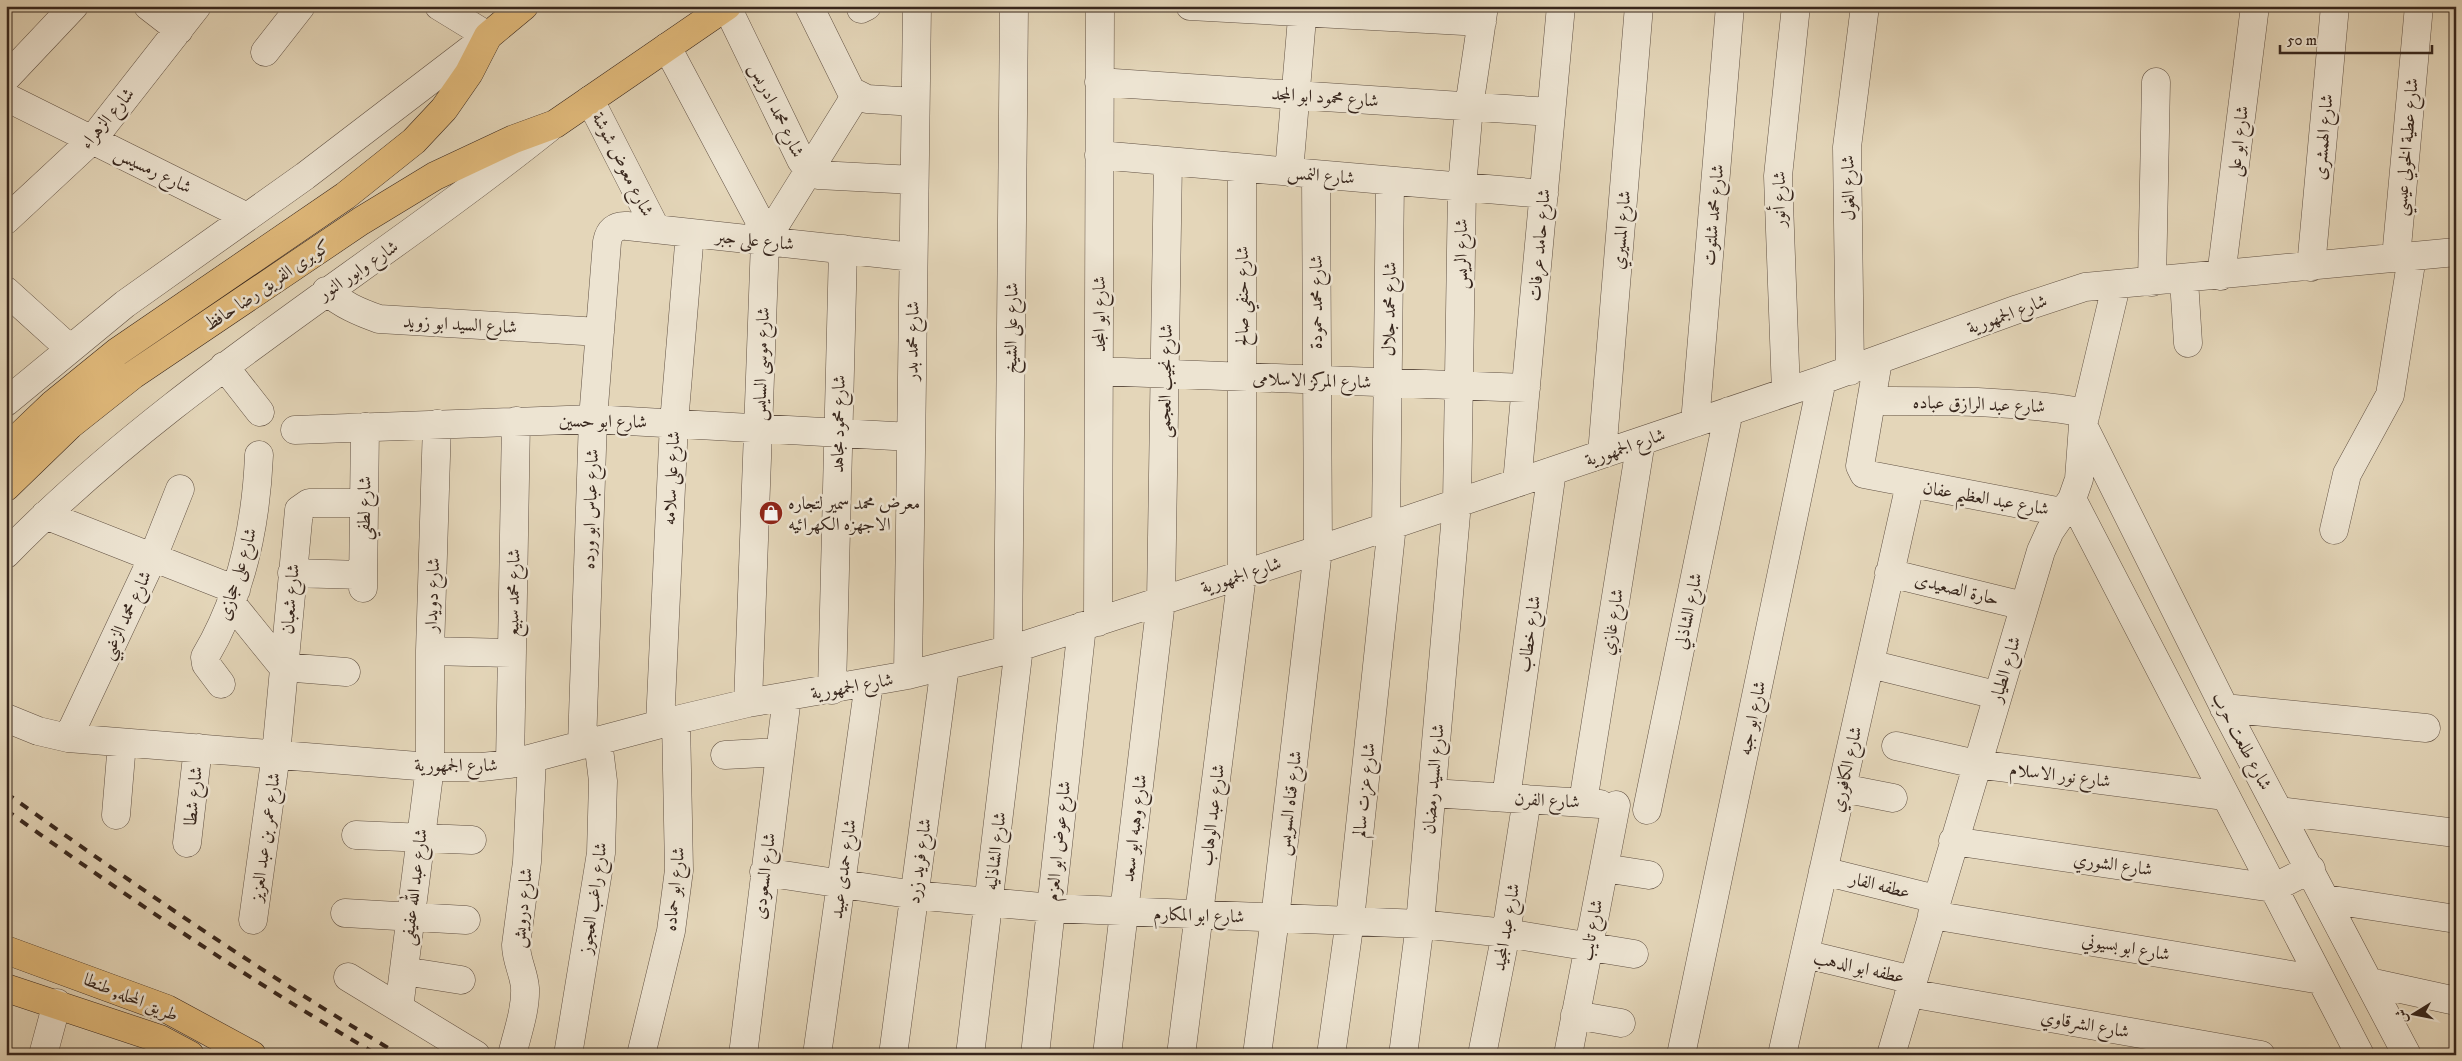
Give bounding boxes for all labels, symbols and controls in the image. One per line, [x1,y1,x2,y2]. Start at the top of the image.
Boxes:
scale bar [2280,22,2432,54]
text: 50 m [2287,31,2317,50]
street label: شارع محمد ادريس [741,60,808,163]
street label: شارع عطية الخولي عيسي [2390,77,2429,217]
street label: شارع محمود ابو المجد [1270,83,1379,116]
street label: شارع الزهراء [76,84,142,156]
street label: شارع الهمشرى [2309,93,2342,181]
street label: شارع ابو على [2224,104,2257,178]
street label: شارع معوض شوشة [584,109,658,222]
street label: شارع رمسيس [109,143,195,202]
street label: شارع الغول [1837,155,1864,221]
street label: شارع النمس [1286,162,1355,193]
street label: شارع محمد شلتوت [1699,164,1732,267]
street label: شارع أنور [1766,171,1794,229]
street label: شارع حامد عرفات [1524,188,1559,302]
street label: شارع المسيري [1608,190,1639,271]
street label: شارع الريس [1451,219,1476,289]
street label: شارع على جبر [712,226,795,259]
street label: كوبرى الفريق رضا حافظ [200,235,335,336]
street label: شارع وابور النور [313,236,404,309]
street label: شارع حنفي صالح [1232,246,1260,346]
street label: شارع محمد حمودة [1306,255,1331,349]
street label: شارع محمد جلال [1378,261,1405,357]
street label: شارع ابو المجد [1089,276,1114,352]
street label: شارع على الشيخ [1000,282,1028,374]
street label: شارع الجمهورية [1964,290,2051,342]
street label: شارع محمد بدر [901,301,928,383]
street label: شارع موسى السايس [749,307,778,422]
street label: شارع السيد ابو زويد [402,311,517,342]
street label: شارع نجيب العجمى [1154,324,1181,438]
street label: شارع المركز الاسلامى [1252,368,1372,397]
street label: شارع محمود مجاهد [827,375,854,473]
street label: شارع عبد الرازق عباده [1912,392,2046,421]
street label: شارع ابو حسين [559,410,647,437]
street label: شارع الجمهورية [1582,424,1669,475]
street label: شارع على سلامه [659,430,688,526]
street label: شارع عباس ابو ورده [578,448,607,570]
street label: شارع لطفي [353,476,383,541]
street label: شارع عبد العظيم عفان [1920,477,2051,527]
place label: معرض محمد سمير لتجاره الاجهزه الكهرائيه [788,493,920,536]
shop icon: معرض محمد سمير لتجاره الاجهزه الكهرائيه [758,500,784,526]
street label: شارع على حجازى [213,525,265,624]
street label: شارع محمد سبيع [502,549,530,638]
street label: شارع الجمهورية [1198,553,1285,602]
street label: شارع دويدار [421,557,448,635]
street label: شارع شعبان [277,563,308,636]
street label: شارع محمد الزغبي [97,568,162,665]
street label: حارة الصعيدى [1912,569,2001,611]
street label: شارع الشاذلي [1670,571,1711,652]
street label: شارع غازي [1597,587,1632,658]
street label: شارع خطاب [1514,594,1549,675]
street label: شارع الطيار [1985,634,2029,708]
street label: شارع الجمهورية [809,669,896,708]
street label: شارع ابو جبه [1734,679,1775,758]
street label: شارع طلعت حرب [2203,689,2276,796]
street label: شارع السيد رمضان [1418,723,1453,835]
street label: شارع الكافوري [1826,724,1870,815]
street label: شارع عزت سالم [1349,742,1385,839]
street label: شارع قناه السويس [1273,749,1310,857]
street label: شارع الجمهورية [414,755,498,780]
street label: شارع نور الاسلام [2007,759,2112,797]
street label: شارع عبد الوهاب [1196,763,1233,868]
street label: شارع شطا [180,765,211,827]
street label: شارع عمر بن عبد العزيز [246,771,289,906]
street label: شارع وهبه ابو سعد [1117,773,1155,884]
street label: شارع عوض ابو العزم [1042,780,1080,903]
street label: شارع الفرن [1514,788,1580,817]
street label: شارع الشاذليه [980,811,1015,892]
street label: شارع فريد زرد [903,817,940,906]
street label: شارع حمدى عبيد [826,818,865,921]
street label: شارع عبد الله عفيفى [393,827,436,947]
street label: شارع السعودى [749,832,784,921]
street label: شارع راغب العجوز [575,841,616,958]
street label: شارع ابو حماده [660,846,693,933]
street label: شارع الشوري [2072,849,2154,884]
street label: شارع درويش [508,867,541,950]
street label: عطفه الفار [1845,867,1912,904]
street label: شارع عبد المجيد [1488,882,1528,973]
street label: شارع تايب [1575,898,1612,963]
street label: شارع ابو المكارم [1153,903,1245,933]
street label: شارع ابو بسيوني [2080,929,2172,970]
street label: عطفه ابو الدهب [1811,947,1906,989]
street label: طريق المحله, طنطا [80,969,181,1027]
north arrow [2390,988,2440,1038]
street label: شارع الشرقاوي [2038,1006,2131,1047]
text: ش [2392,1008,2412,1024]

